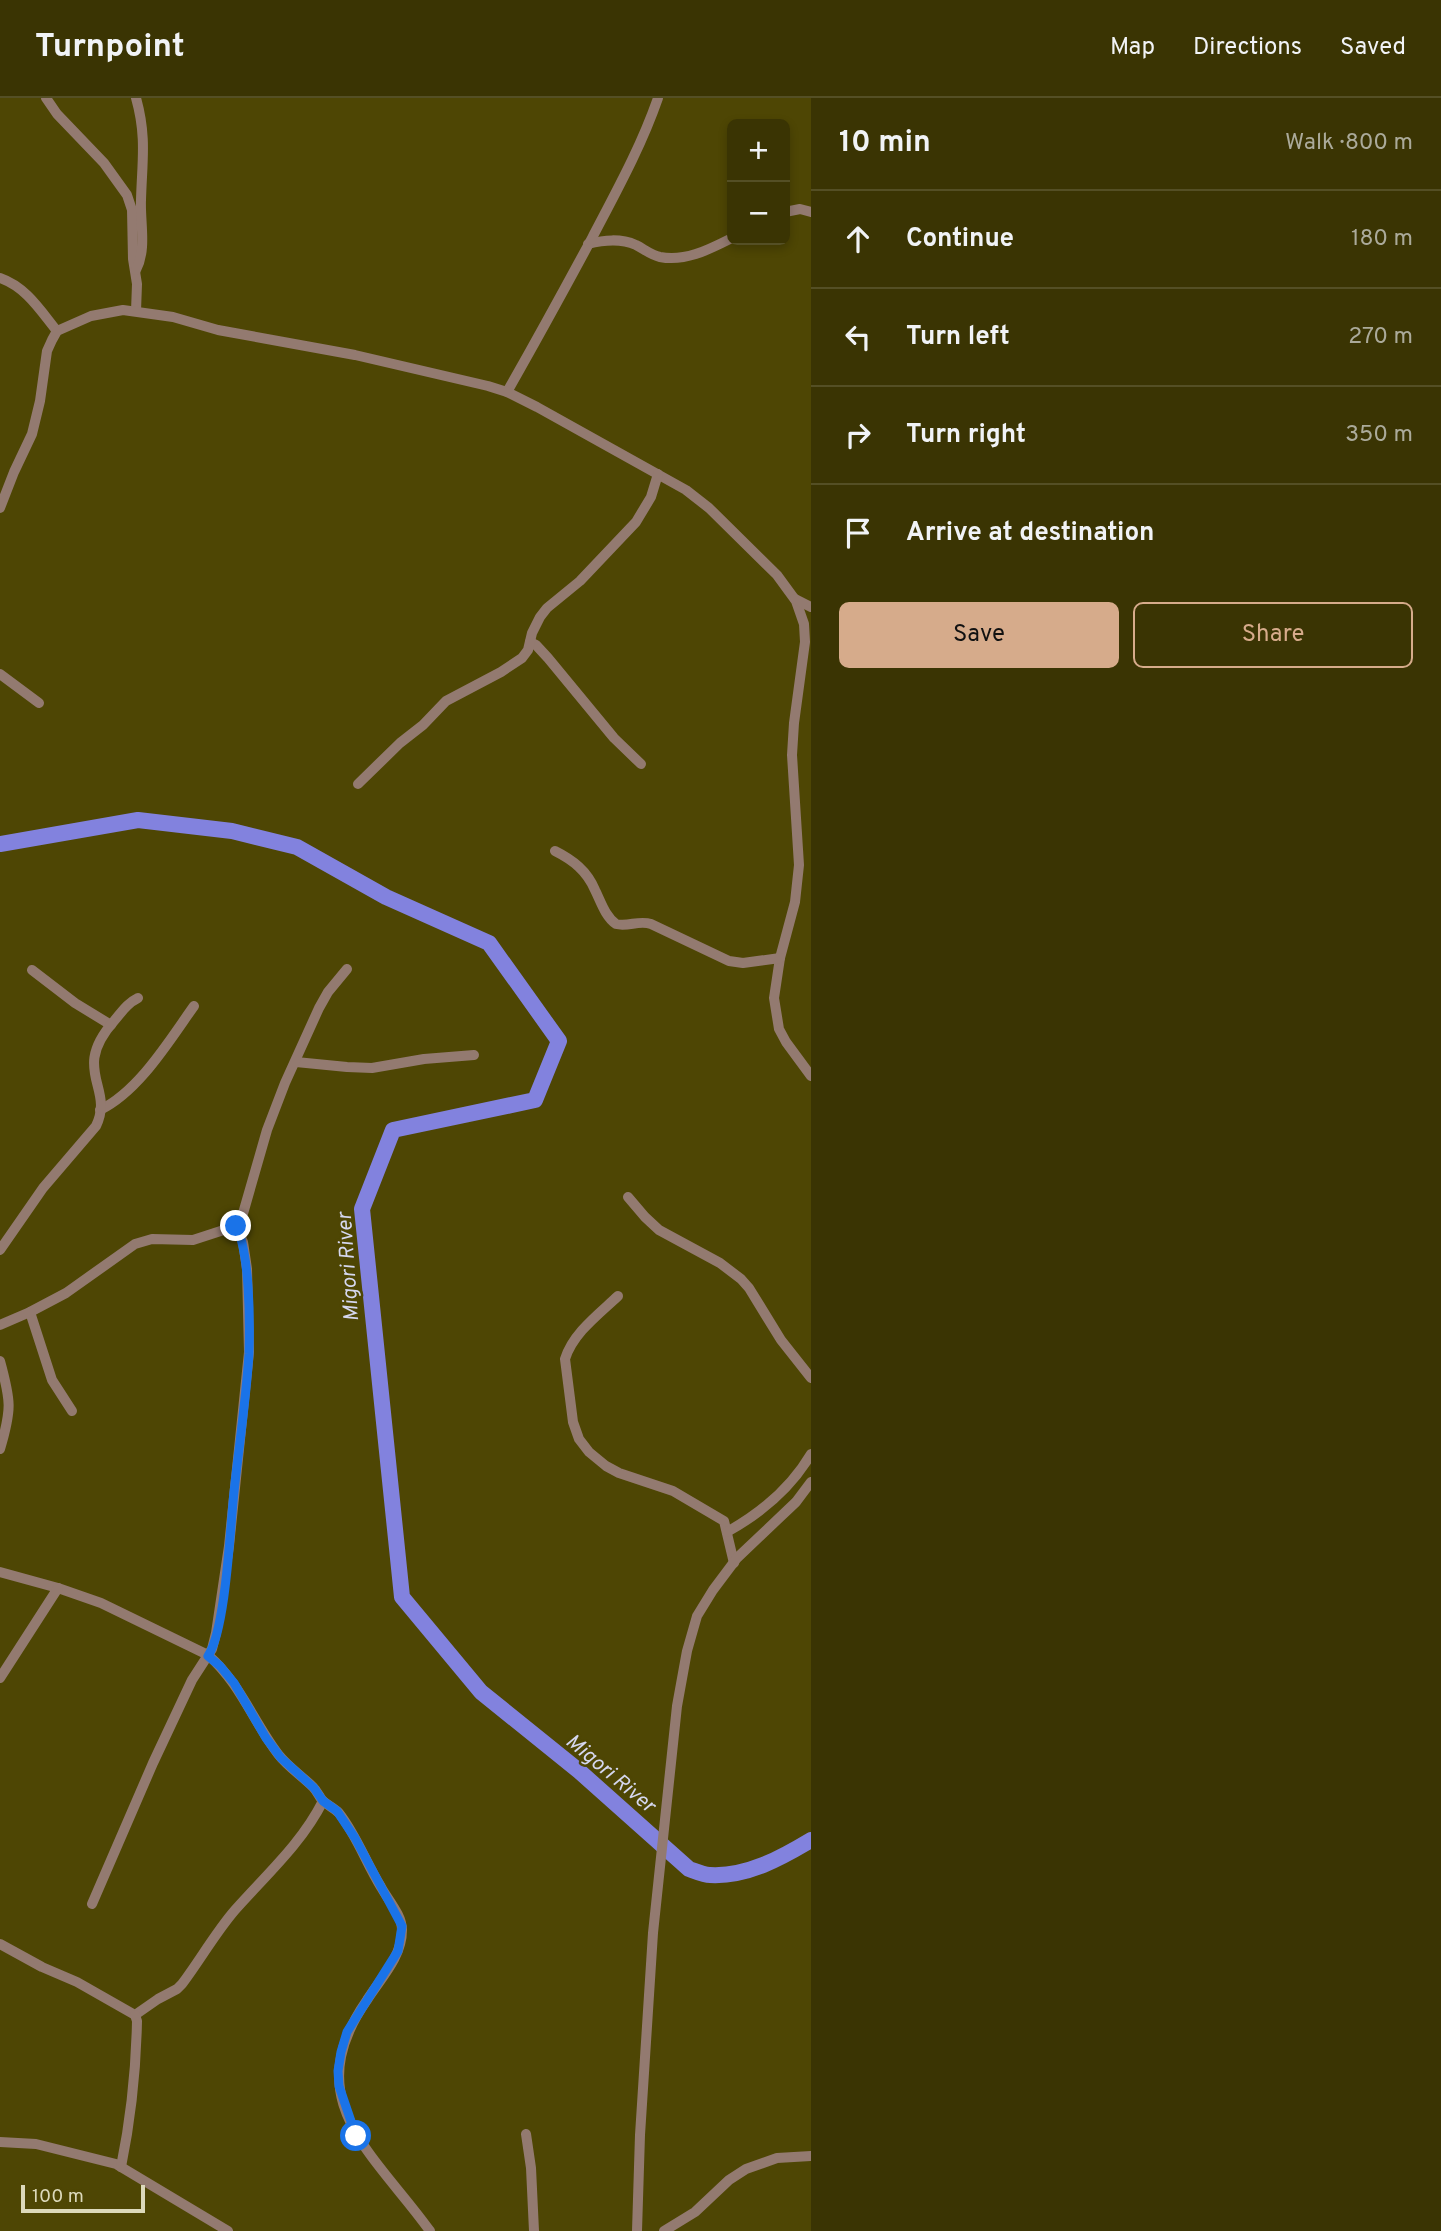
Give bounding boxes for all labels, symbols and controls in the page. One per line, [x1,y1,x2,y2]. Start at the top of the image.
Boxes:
text: Turnpoint [35,27,185,69]
text: Map [1110,33,1155,63]
text: Directions [1193,33,1302,63]
text: Saved [1340,33,1406,63]
map controls [727,119,790,245]
button: + [727,119,790,182]
text: 10 min [839,125,931,162]
text: Walk · 800 m [1285,129,1413,158]
button: − [727,182,790,245]
icon: ahead [839,220,877,258]
text: Continue [906,223,1014,256]
text: 180 m [1351,225,1413,254]
icon: left [839,318,877,356]
text: Turn left [906,321,1010,354]
text: 270 m [1348,323,1413,352]
icon: right [839,416,877,454]
text: Turn right [906,419,1026,452]
text: 350 m [1345,421,1413,450]
icon: arrive [839,514,877,552]
text: Arrive at destination [906,517,1154,550]
button: Save [839,602,1119,668]
button: Share [1133,602,1413,668]
route end [220,1210,251,1241]
water label: Migori River [332,1210,366,1322]
water label: Migori River [559,1729,662,1821]
route start [340,2120,371,2151]
scale bar [21,2182,145,2214]
text: 100 m [32,2185,84,2209]

